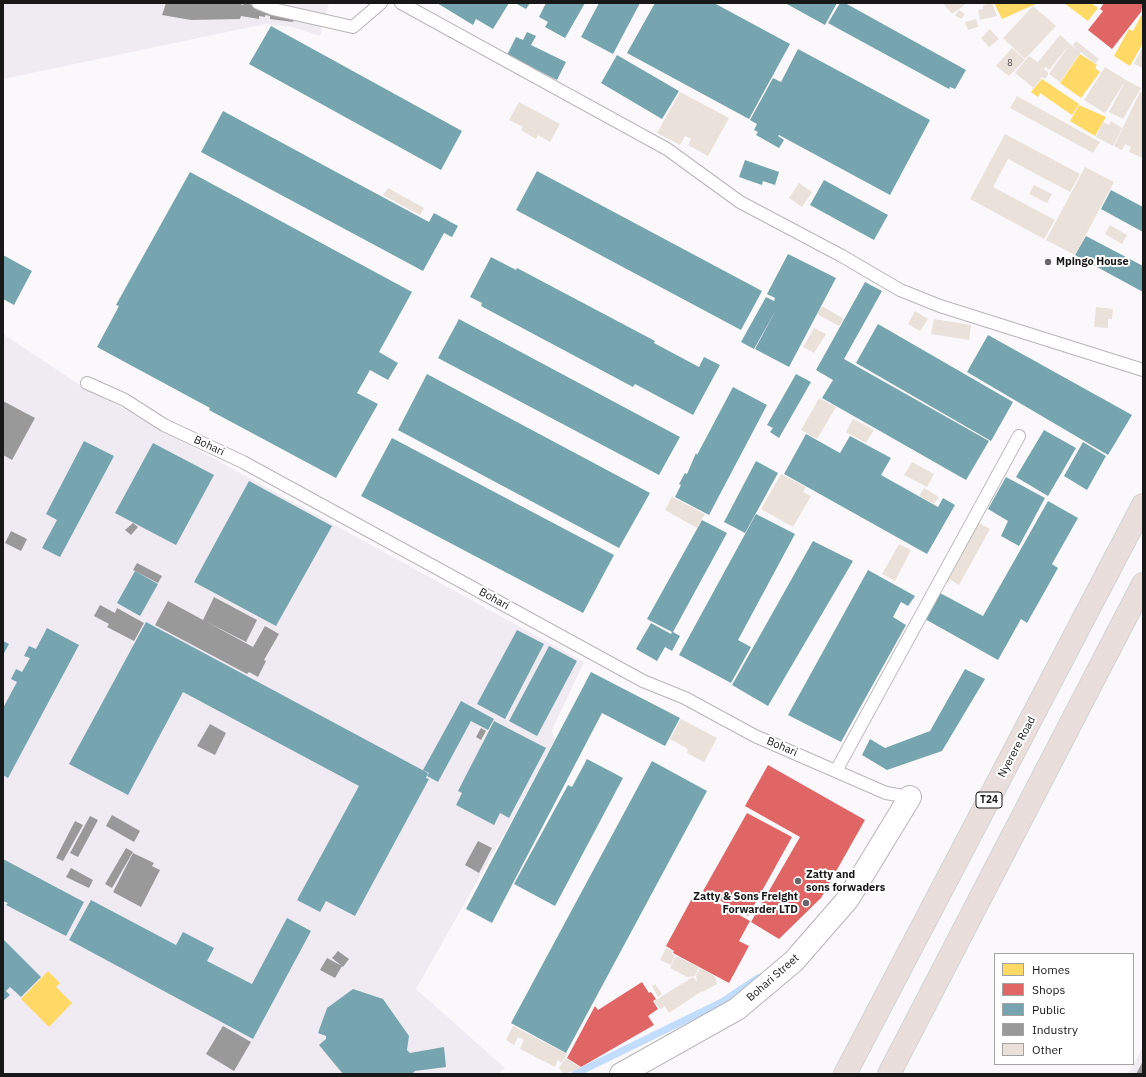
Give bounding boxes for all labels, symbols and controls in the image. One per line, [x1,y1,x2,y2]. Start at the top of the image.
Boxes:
house number: 8 [1007,58,1013,68]
place label: Mpingo House [1056,255,1129,269]
marker: Mpingo House [1043,257,1053,267]
street label: Bohari [192,433,226,459]
street label: Bohari [477,585,511,613]
street label: Nyerere Road [995,714,1039,780]
street label: Bohari [765,735,799,759]
road number: T24 [976,792,1002,808]
place label: Zatty and sons forwaders [806,868,885,894]
marker: Zatty and sons forwaders [793,876,803,886]
place label: Zatty & Sons Freight Forwarder LTD [693,890,798,916]
marker: Zatty & Sons Freight Forwarder LTD [801,898,811,908]
street label: Bohari Street [744,952,802,1004]
legend [994,953,1134,1065]
text: Homes [1032,962,1070,977]
text: Shops [1032,982,1065,997]
text: Public [1032,1002,1065,1017]
text: Industry [1032,1022,1078,1037]
text: Other [1032,1042,1063,1057]

